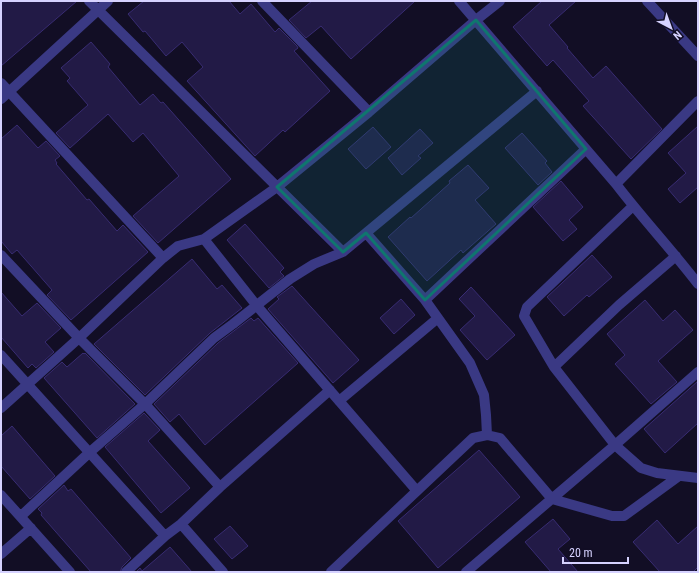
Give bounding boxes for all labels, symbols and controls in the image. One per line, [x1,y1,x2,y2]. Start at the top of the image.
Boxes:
north arrow [651,8,691,48]
text: N [670,28,684,42]
scale bar [563,539,628,565]
text: 20 m [569,546,593,560]

